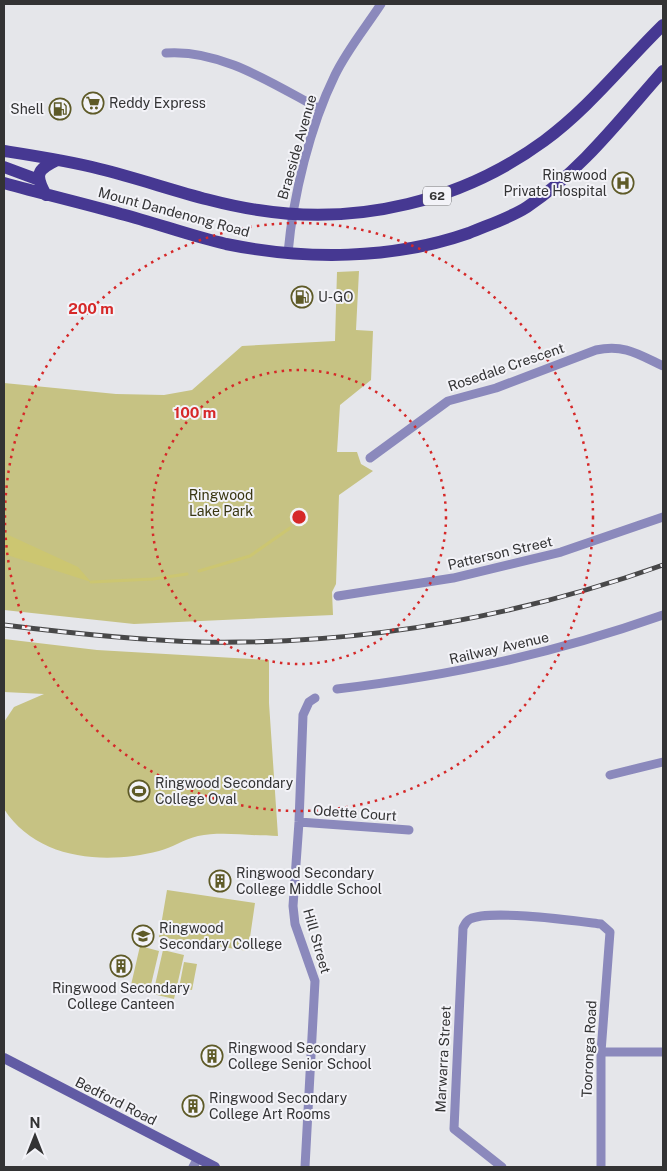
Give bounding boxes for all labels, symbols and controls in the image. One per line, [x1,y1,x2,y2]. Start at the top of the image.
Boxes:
supermarket icon: Reddy Express [81,91,105,115]
street label: Braeside Avenue [274,93,320,201]
place label: Reddy Express [109,95,206,111]
fuel station icon: Shell [48,97,72,121]
place label: Shell [10,101,44,117]
place label: Ringwood Private Hospital [504,167,607,199]
hospital icon: Ringwood Private Hospital [611,171,635,195]
street label: Mount Dandenong Road [96,184,252,240]
road number: 62 [423,187,451,206]
fuel station icon: U-GO [290,285,314,309]
place label: U-GO [318,289,354,305]
text: 200 m [68,300,114,317]
street label: Rosedale Crescent [446,340,566,394]
text: 100 m [174,404,216,421]
park label: Ringwood Lake Park [189,487,253,519]
centre of rings [290,508,308,526]
street label: Patterson Street [446,533,554,573]
street label: Railway Avenue [448,629,550,667]
place label: Ringwood Secondary College Oval [155,775,294,807]
sports icon: Ringwood Secondary College Oval [127,779,151,803]
street label: Odette Court [313,802,397,824]
place label: Ringwood Secondary College Middle School [236,865,382,897]
building icon: Ringwood Secondary College Middle School [208,869,232,893]
street label: Hill Street [300,907,334,975]
place label: Ringwood Secondary College [159,920,282,952]
school or university icon: Ringwood Secondary College [131,924,155,948]
building icon: Ringwood Secondary College Canteen [109,954,133,978]
place label: Ringwood Secondary College Canteen [52,980,191,1012]
street label: Tooronga Road [578,1000,600,1098]
street label: Marwarra Street [432,1005,454,1113]
place label: Ringwood Secondary College Senior School [228,1040,372,1072]
building icon: Ringwood Secondary College Senior School [200,1044,224,1068]
street label: Bedford Road [73,1074,159,1128]
place label: Ringwood Secondary College Art Rooms [209,1090,348,1122]
building icon: Ringwood Secondary College Art Rooms [181,1094,205,1118]
north arrow [10,1111,60,1161]
text: N [30,1115,40,1131]

